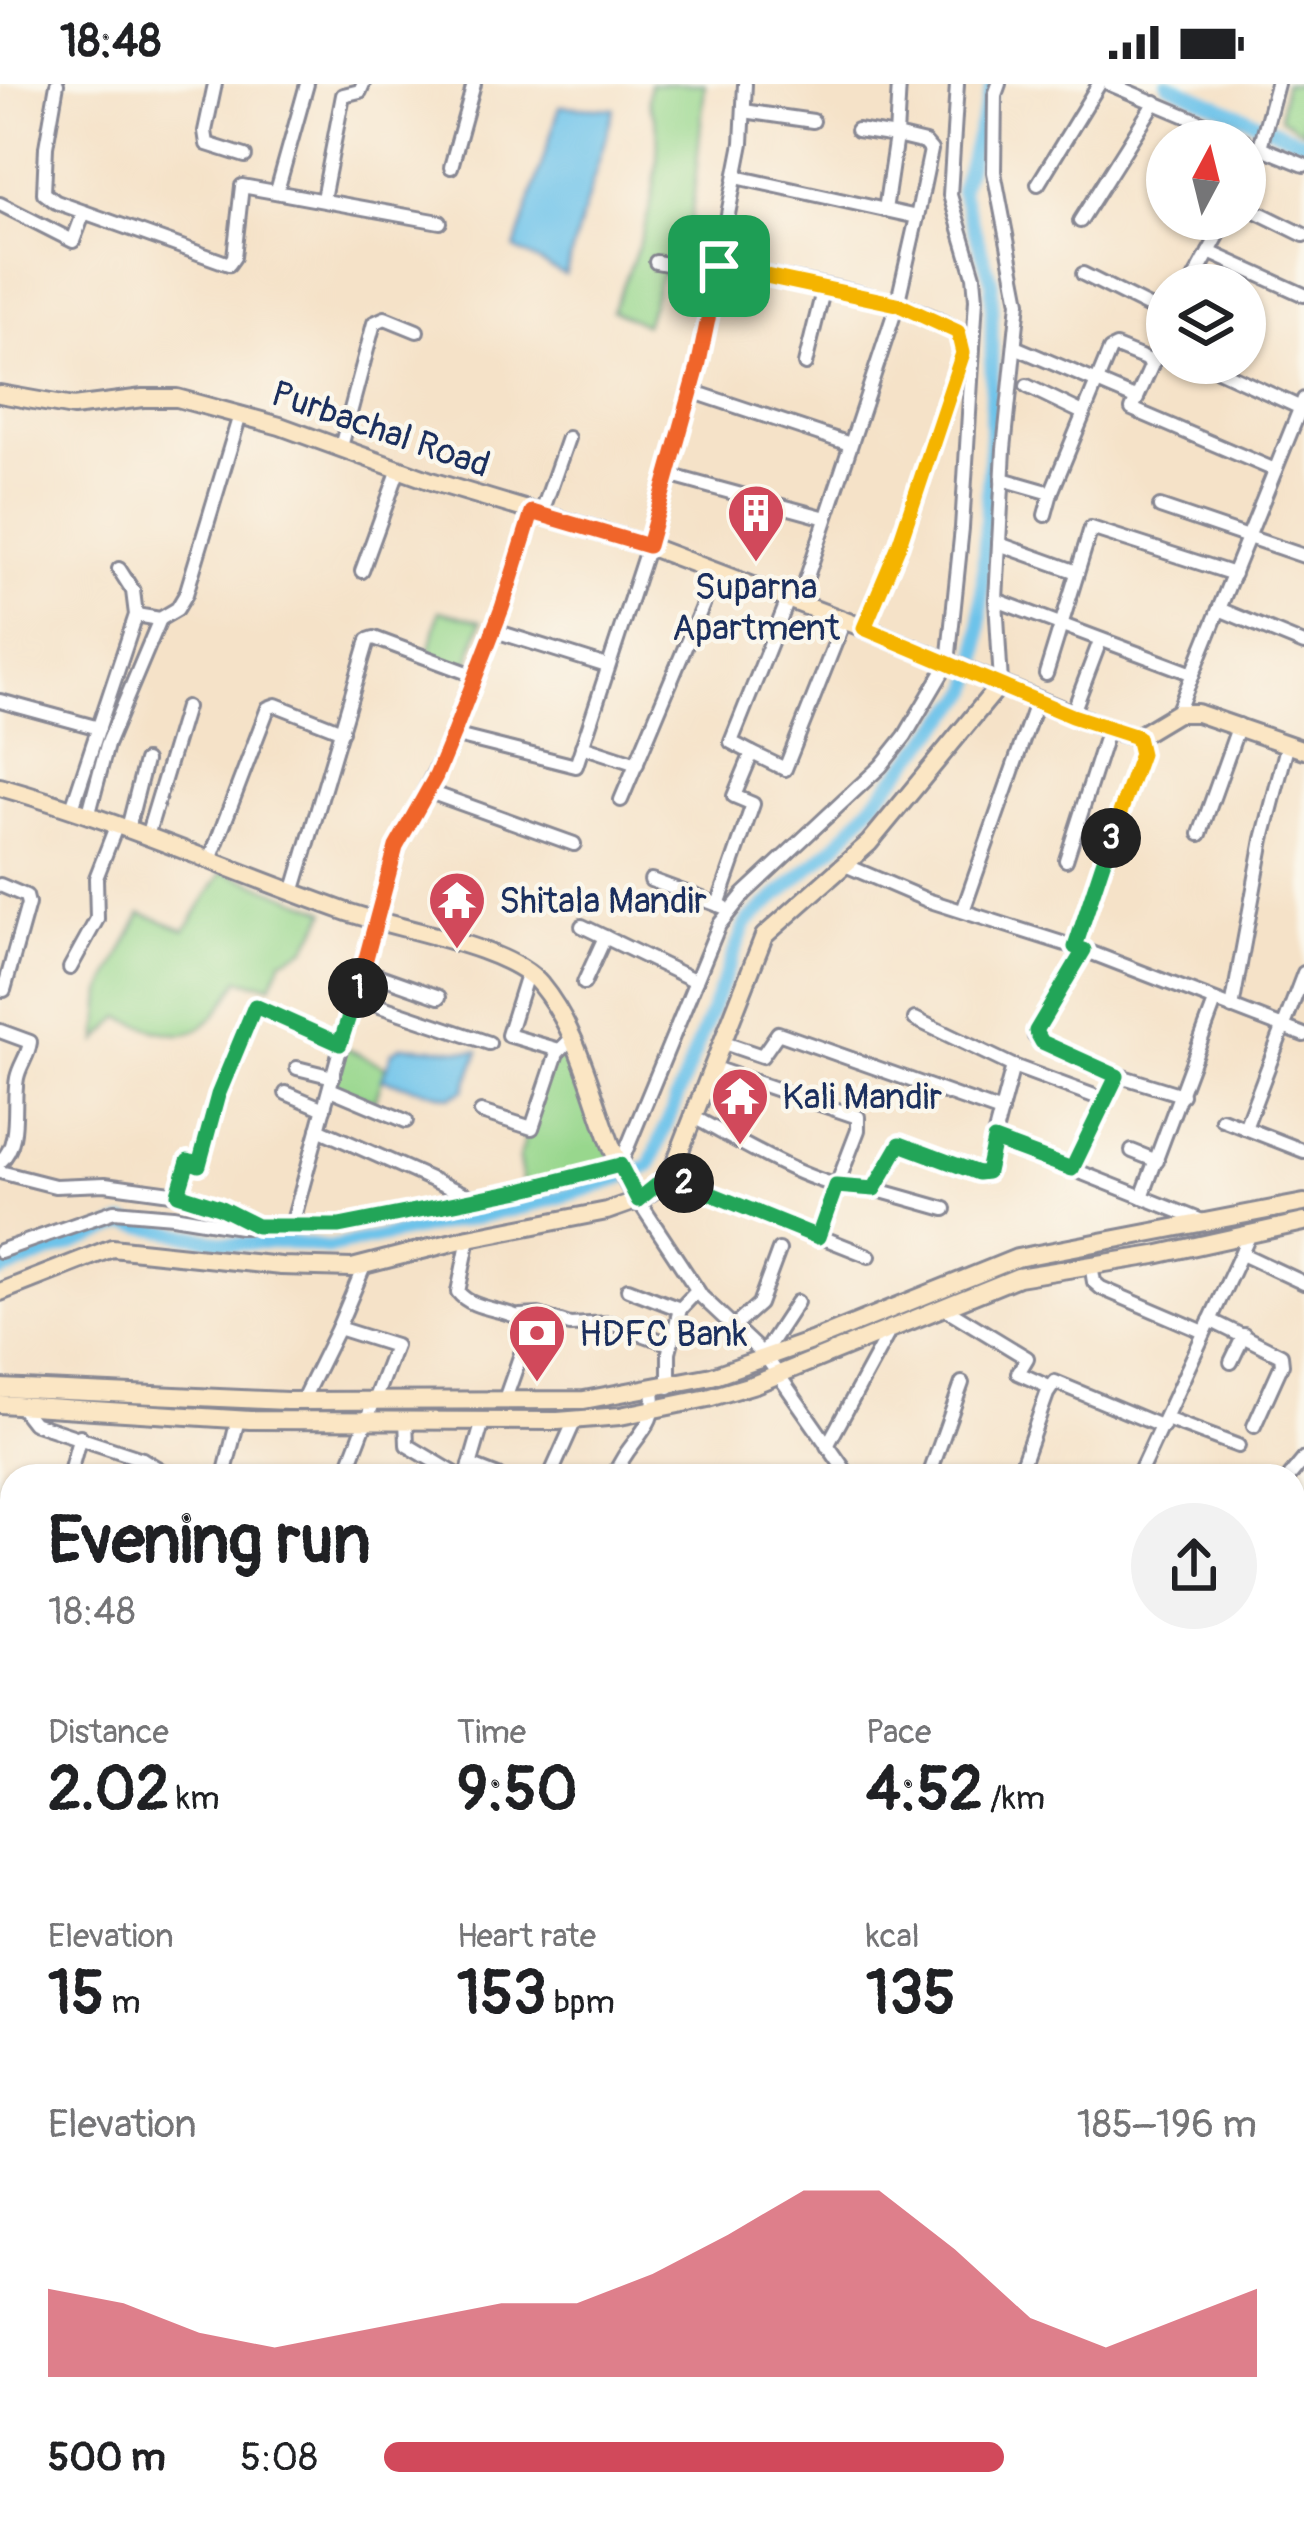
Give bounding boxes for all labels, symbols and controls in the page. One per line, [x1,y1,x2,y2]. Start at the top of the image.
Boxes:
text: 18:48 [60,14,161,70]
north arrow [1146,120,1266,240]
map controls [1146,120,1266,384]
pin [668,215,770,317]
icon: arrive [686,233,752,299]
button: layers [1146,264,1266,384]
street label: Purbachal Road [265,371,496,488]
building icon: Suparna Apartment [725,482,787,564]
place label: Suparna Apartment [672,565,840,651]
pin: 3 [1081,808,1141,868]
text: 3 [1102,817,1120,858]
temple icon: Shitala Mandir [426,869,488,951]
place label: Shitala Mandir [499,879,707,924]
pin: 1 [328,958,388,1018]
text: 1 [352,967,364,1008]
temple icon: Kali Mandir [709,1065,771,1147]
place label: Kali Mandir [782,1075,942,1120]
pin: 2 [654,1153,714,1213]
text: 2 [675,1162,693,1203]
bank icon: HDFC Bank [506,1302,568,1384]
place label: HDFC Bank [579,1312,747,1357]
text: Evening run [48,1500,371,1583]
button: share [1131,1503,1257,1629]
text: 18:48 [48,1587,136,1636]
text: Distance [48,1712,169,1753]
text: Time [457,1712,526,1753]
text: Pace [866,1712,931,1753]
text: 2.02 [48,1753,169,1828]
text: 9:50 [457,1753,577,1828]
text: 4:52 [866,1753,983,1828]
text: km [169,1778,219,1819]
text: /km [983,1778,1045,1819]
text: Elevation [48,1916,174,1957]
text: Heart rate [457,1916,596,1957]
text: kcal [866,1916,920,1957]
text: 15 [48,1957,104,2032]
text: 153 [457,1957,546,2032]
text: 135 [866,1957,955,2032]
text: m [104,1982,140,2023]
text: bpm [546,1982,615,2023]
text: Elevation [48,2100,197,2149]
text: 185–196 m [1077,2100,1257,2149]
text: 500 m [48,2433,166,2482]
text: 5:08 [240,2433,318,2482]

